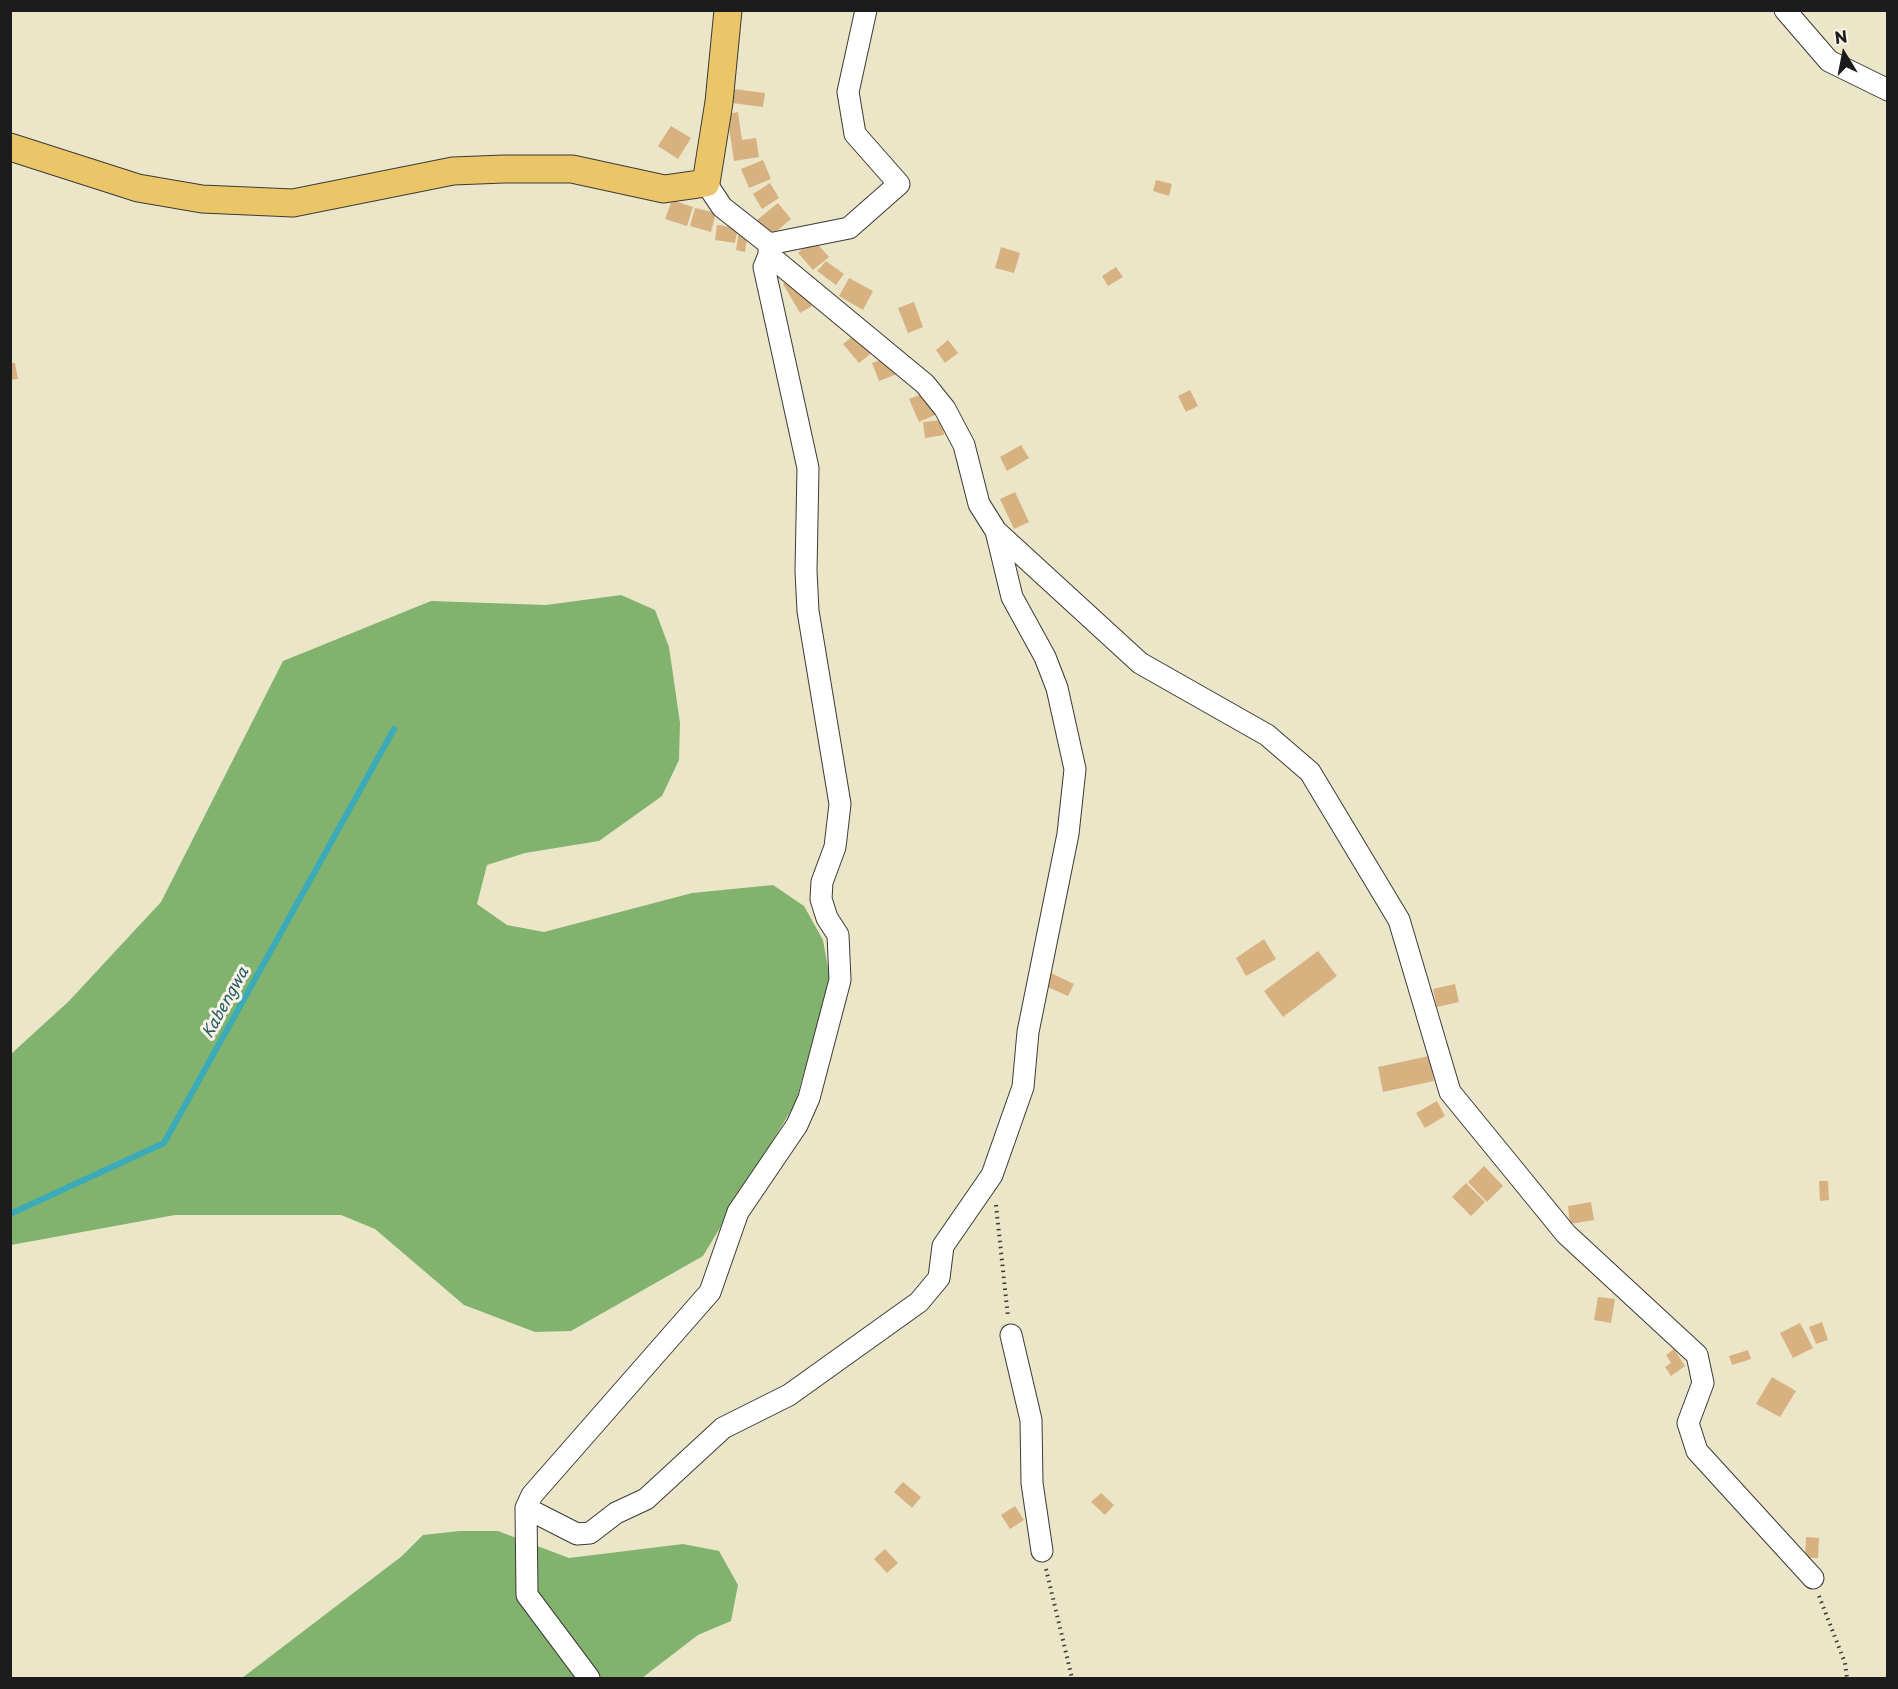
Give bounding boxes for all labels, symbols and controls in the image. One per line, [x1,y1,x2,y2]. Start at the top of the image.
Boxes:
text: N [1833,23,1849,49]
north arrow [1814,24,1874,84]
water label: Kabengwa [199,964,253,1042]

